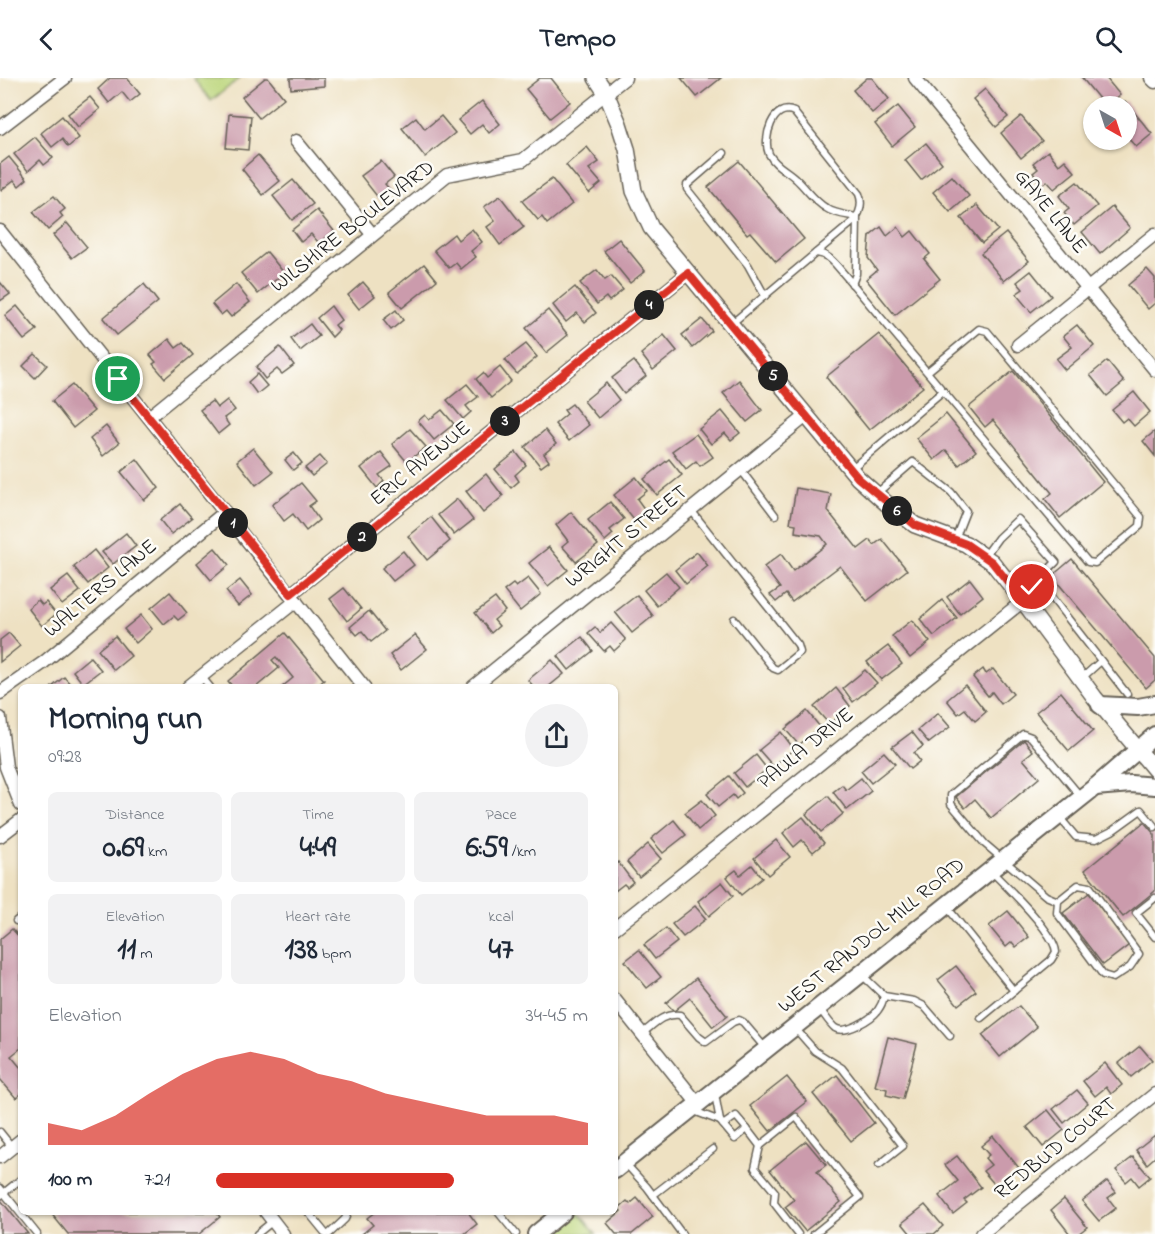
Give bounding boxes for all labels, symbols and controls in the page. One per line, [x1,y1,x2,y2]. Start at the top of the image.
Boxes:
text: Tempo [539,20,616,59]
icon: back [30,23,63,56]
icon: search [1092,23,1125,56]
north arrow [1083,96,1137,150]
map controls [1083,96,1137,150]
street label: WILSHIRE BOULEVARD [265,153,441,301]
street label: GAYE LANE [1006,163,1094,261]
pin: 4 [634,290,664,320]
text: 4 [646,293,652,317]
pin [92,353,143,404]
pin: 5 [758,361,788,391]
icon: arrive [101,362,134,395]
text: 5 [768,364,778,388]
pin: 3 [490,406,520,436]
text: 3 [502,409,508,433]
street label: ERIC AVENUE [364,414,478,514]
street label: WRIGHT STREET [559,478,695,596]
pin: 6 [882,496,912,526]
text: 6 [893,499,901,523]
pin: 1 [218,508,248,538]
text: 1 [230,511,236,535]
pin: 2 [347,522,377,552]
text: 2 [358,525,366,549]
street label: WALTERS LANE [38,533,164,645]
pin [1006,561,1057,612]
icon: check [1015,570,1048,603]
text: Morning run [48,696,202,744]
street label: PAULA DRIVE [751,701,861,797]
button: share [525,704,588,767]
text: 09:28 [48,743,82,772]
text: Distance [106,803,164,827]
text: Time [302,803,334,827]
text: Pace [485,803,517,827]
text: 0.69 [103,827,144,871]
text: 4:49 [300,827,336,871]
text: 6:59 [466,827,508,871]
text: km [144,840,167,864]
text: /km [508,840,536,864]
street label: WEST RANDOL MILL ROAD [772,851,972,1021]
text: Elevation [106,905,164,929]
text: Heart rate [285,905,351,929]
text: kcal [488,905,514,929]
text: 11 [117,929,136,973]
text: 138 [285,929,318,973]
text: 47 [489,929,513,973]
text: m [136,942,153,966]
text: bpm [318,942,351,966]
text: Elevation [48,1002,122,1031]
text: 34–45 m [526,1002,588,1031]
street label: REDBUD COURT [988,1090,1124,1208]
text: 100 m [48,1166,92,1195]
text: 7:21 [144,1166,170,1195]

